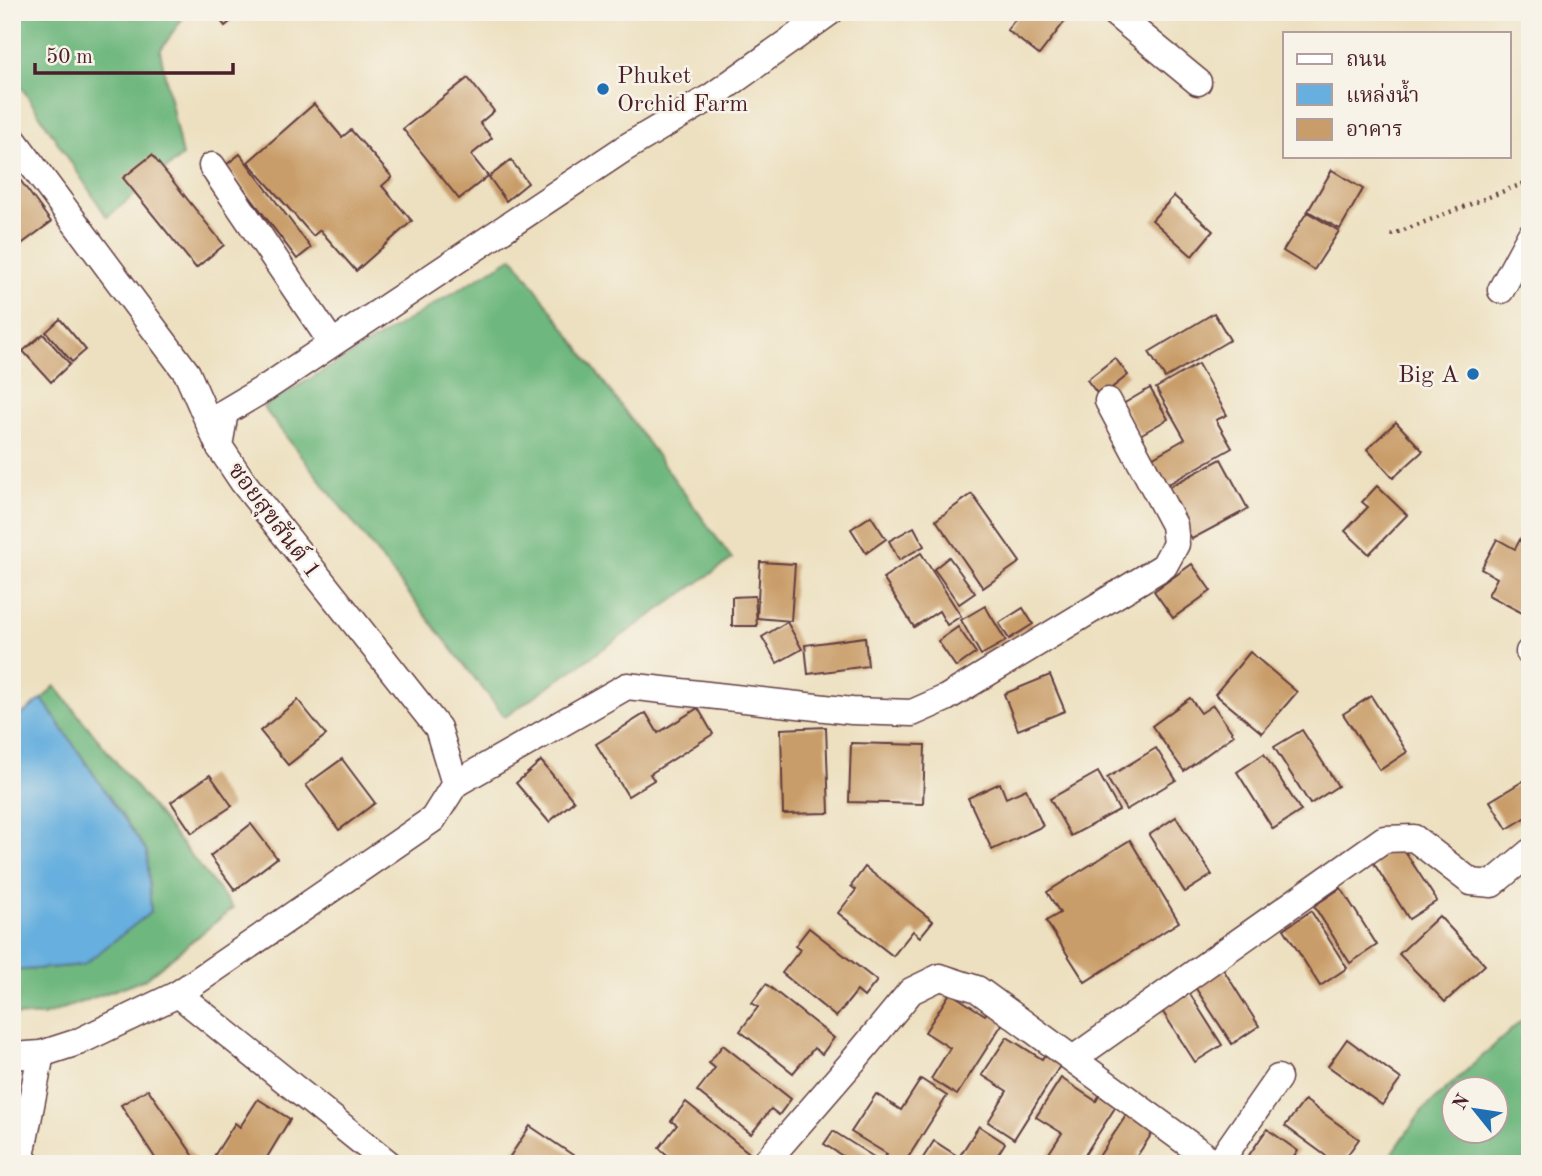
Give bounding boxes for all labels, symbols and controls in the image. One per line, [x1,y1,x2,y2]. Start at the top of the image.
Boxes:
scale bar [35,32,233,76]
legend [1283,32,1510,158]
text: 50 m [46,47,93,68]
text: ถนน [1346,50,1387,71]
place label: Phuket Orchid Farm [617,65,748,117]
text: แหล่งน้ำ [1346,79,1419,107]
marker: Phuket Orchid Farm [595,81,611,97]
text: อาคาร [1346,120,1403,141]
place label: Big A [1398,364,1459,388]
marker: Big A [1465,366,1481,382]
street label: ซอยสุขสันต์ 1 [222,455,329,584]
north arrow [1440,1074,1510,1144]
text: N [1451,1091,1475,1114]

